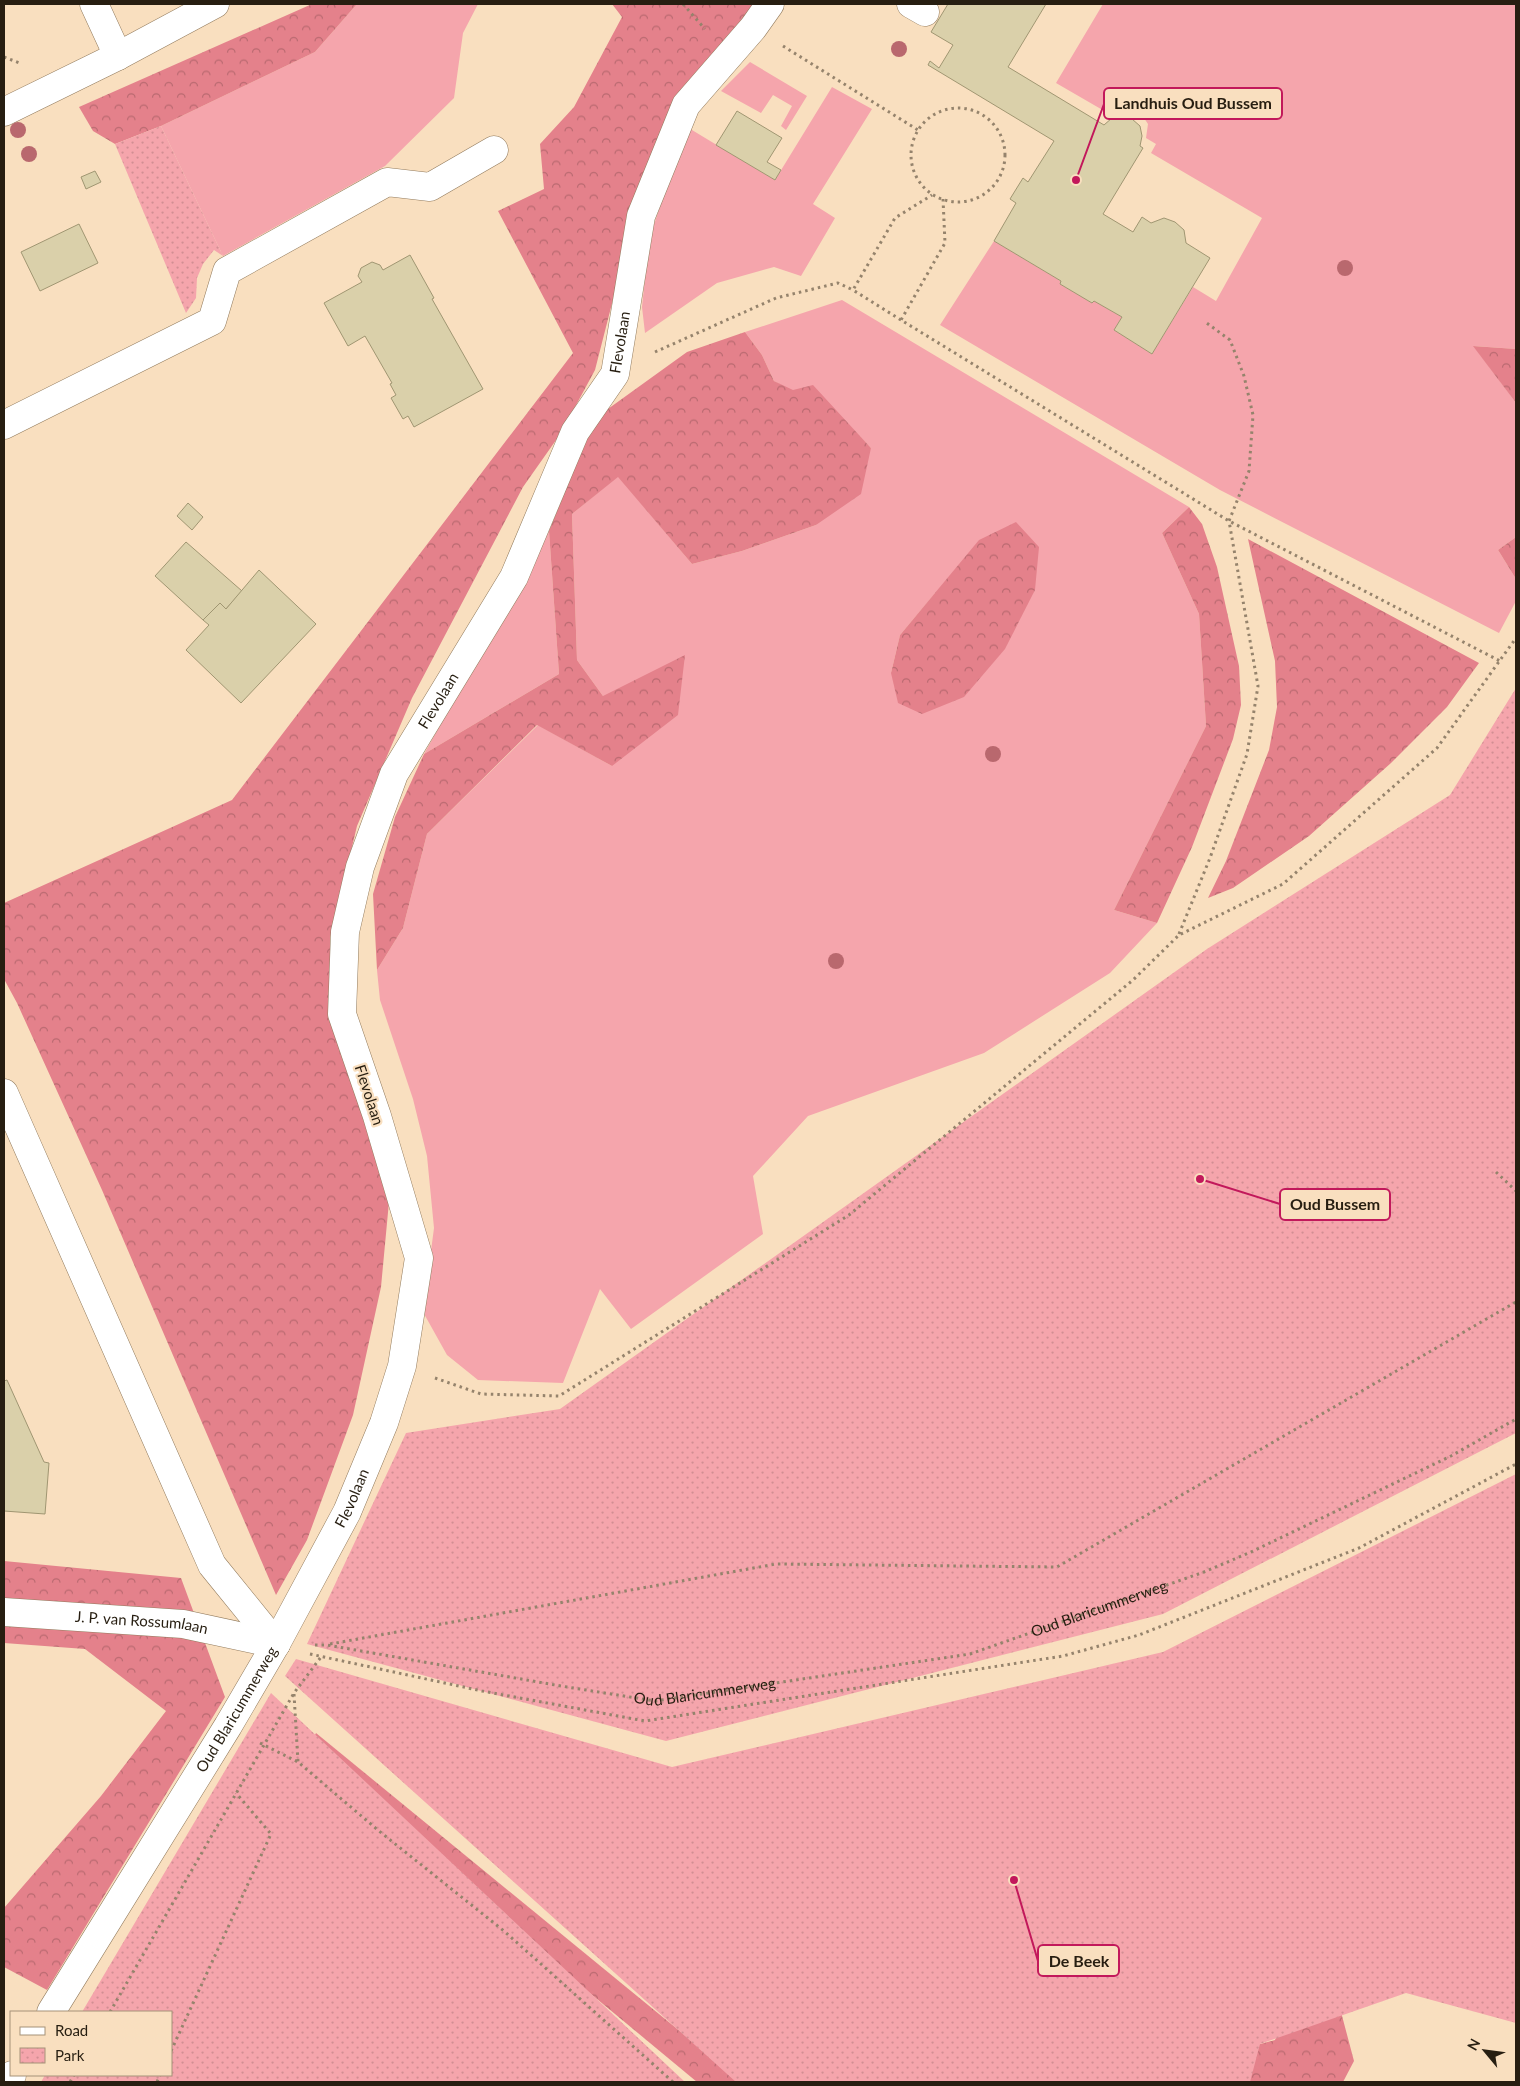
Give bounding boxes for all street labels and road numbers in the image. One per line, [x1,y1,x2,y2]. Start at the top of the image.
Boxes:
street label: Flevolaan [605,310,633,374]
street label: Flevolaan [414,669,462,732]
street label: Flevolaan [352,1062,388,1127]
street label: Flevolaan [330,1466,372,1530]
street label: Oud Blaricummerweg [1028,1576,1169,1640]
street label: J. P. van Rossumlaan [75,1607,210,1637]
street label: Oud Blaricummerweg [192,1643,281,1775]
street label: Oud Blaricummerweg [633,1673,777,1709]

